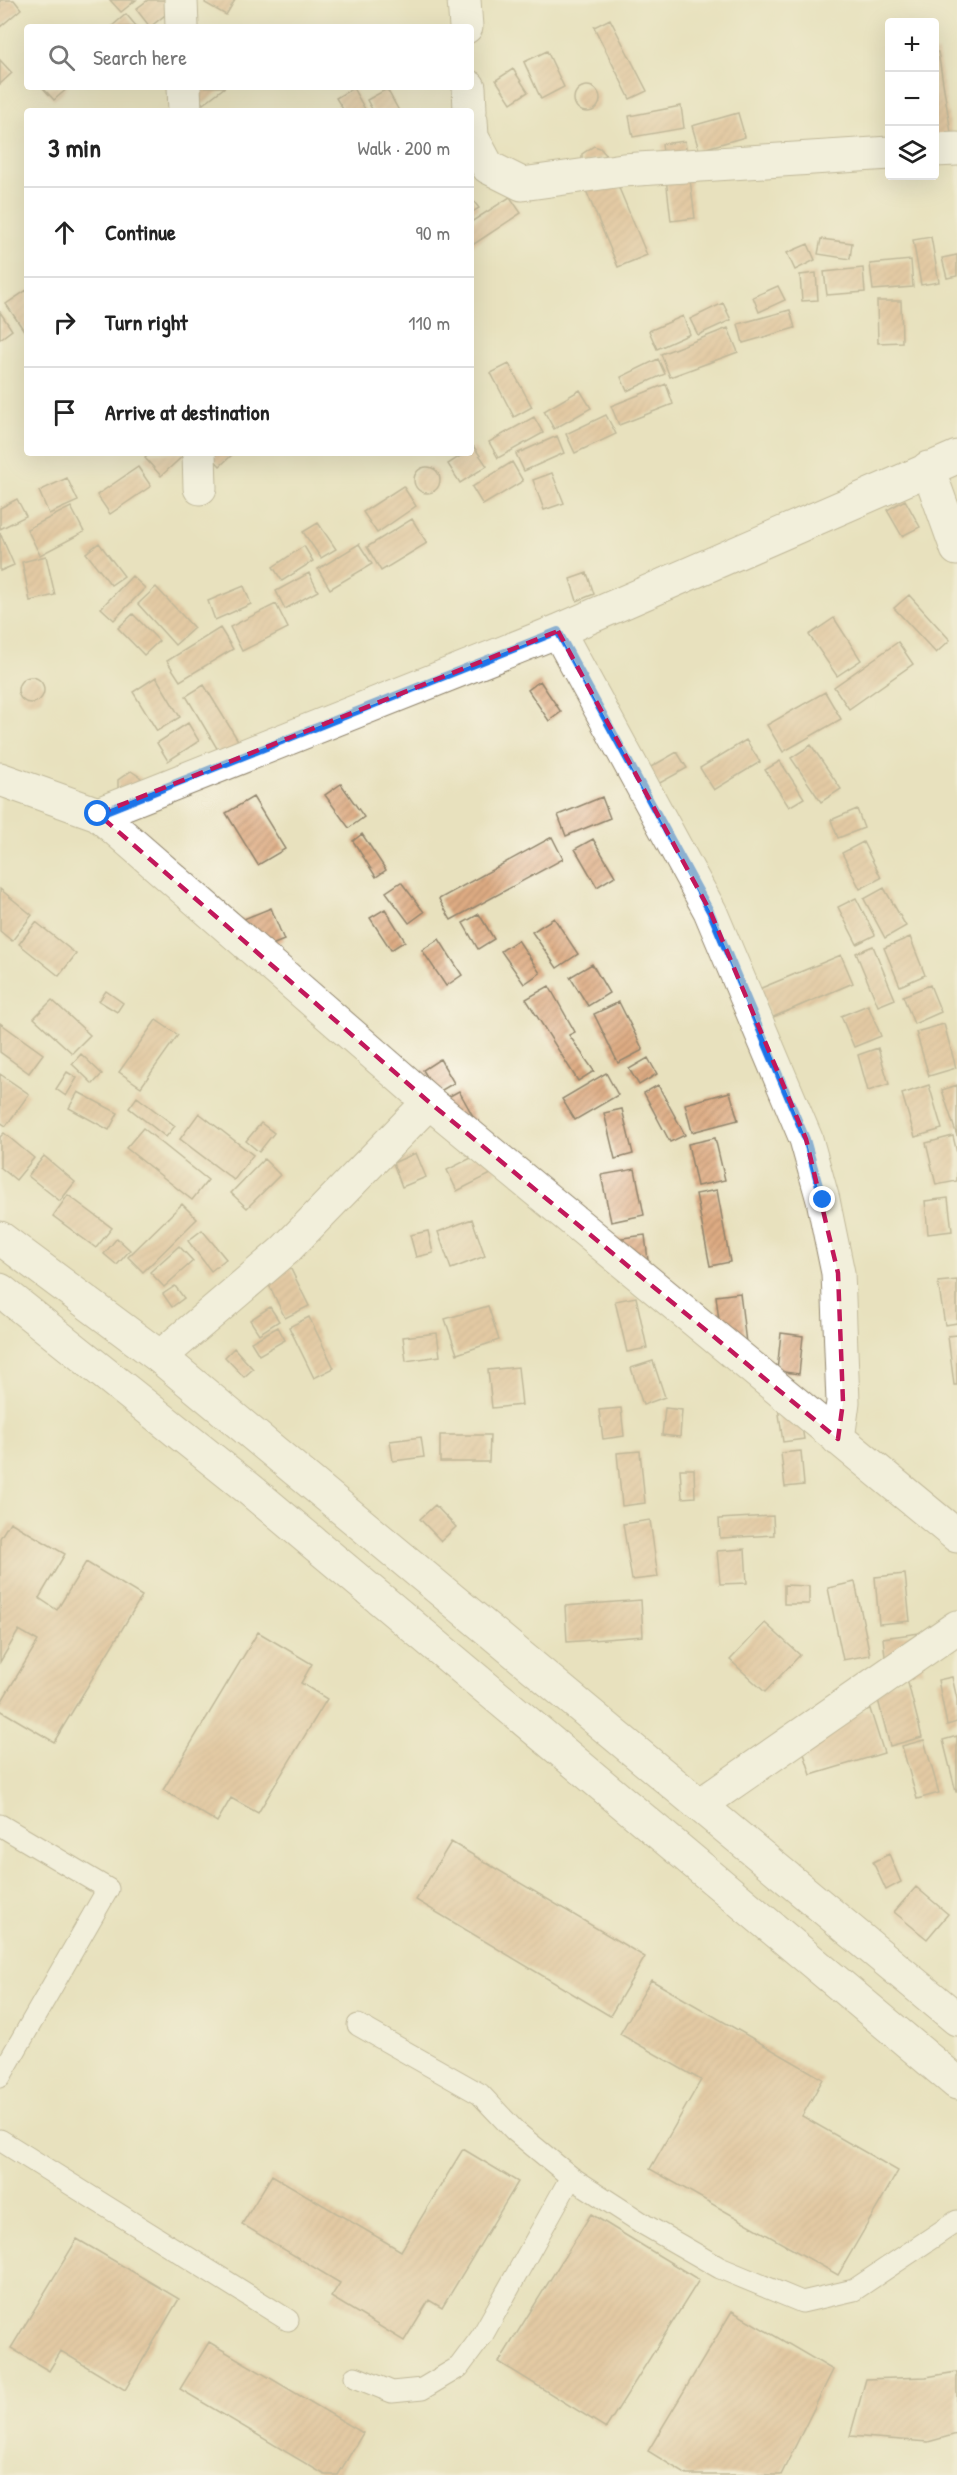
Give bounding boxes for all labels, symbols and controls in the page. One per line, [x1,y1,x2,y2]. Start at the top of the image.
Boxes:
map controls [885,18,939,180]
button: + [885,18,939,72]
search box [24,24,474,90]
icon: search [45,41,78,74]
text: Search here [93,42,187,72]
button: − [885,72,939,126]
button: layers [885,126,939,180]
text: 3 min [48,130,101,165]
text: Walk · 200 m [358,134,450,161]
icon: ahead [48,216,81,249]
text: Continue [105,217,176,247]
text: 90 m [416,219,450,246]
icon: right [48,306,81,339]
text: Turn right [105,307,188,337]
text: 110 m [408,309,450,336]
icon: arrive [48,396,81,429]
text: Arrive at destination [105,397,270,427]
route start [84,800,110,826]
route end [809,1186,835,1212]

